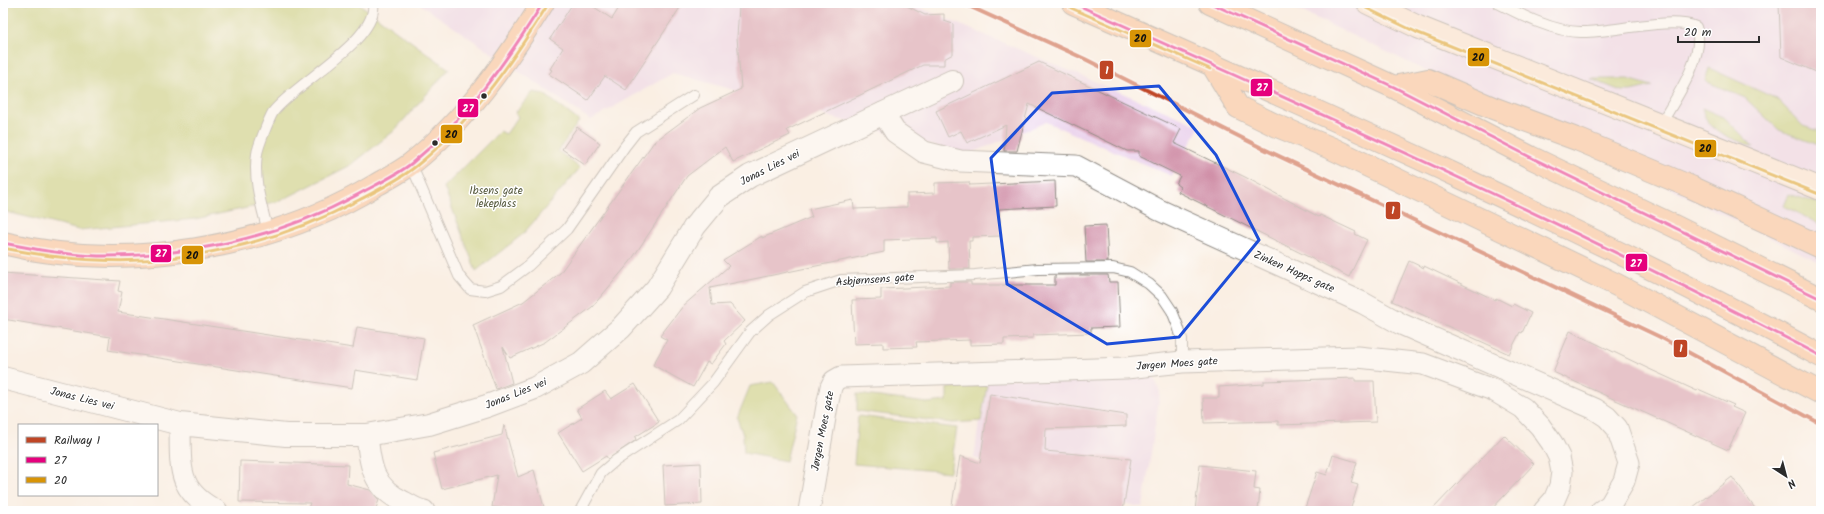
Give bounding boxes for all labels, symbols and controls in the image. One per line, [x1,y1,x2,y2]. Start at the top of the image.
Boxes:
scale bar [1678,18,1759,44]
text: 20 m [1684,23,1712,42]
line badge: 20 [1129,29,1152,48]
text: 20 [1134,30,1146,48]
line badge: 20 [1467,47,1490,67]
text: 20 [1472,49,1484,67]
line badge: 1 [1099,60,1114,80]
text: 1 [1105,62,1109,80]
line badge: 27 [1250,78,1273,97]
text: 27 [1256,79,1269,97]
unlabelled marker [479,91,489,101]
line badge: 27 [457,98,479,118]
text: 27 [462,100,475,118]
line badge: 20 [440,124,463,144]
text: 20 [445,126,457,144]
unlabelled marker [430,138,440,148]
line badge: 20 [1694,139,1717,158]
text: 20 [1699,140,1711,158]
street label: Jonas Lies vei [737,145,803,191]
park label: Ibsens gate lekeplass [469,182,523,213]
line badge: 1 [1385,201,1401,220]
text: 1 [1391,202,1395,220]
line badge: 27 [150,244,172,263]
text: 27 [155,245,168,263]
line badge: 20 [181,245,204,265]
street label: Zinken Hopps gate [1250,246,1338,298]
text: 20 [186,247,198,265]
line badge: 27 [1625,253,1648,272]
text: 27 [1630,255,1643,273]
street label: Asbjørnsens gate [835,268,915,292]
line badge: 1 [1673,339,1688,358]
text: 1 [1679,340,1683,358]
street label: Jørgen Moes gate [1136,352,1218,376]
street label: Jonas Lies vei [482,373,550,415]
street label: Jonas Lies vei [48,382,116,416]
street label: Jørgen Moes gate [806,389,840,473]
legend [18,424,158,496]
text: Railway 1 [54,431,101,450]
text: 27 [54,451,67,470]
north arrow [1766,456,1806,496]
text: 20 [54,471,67,490]
text: N [1783,474,1799,493]

